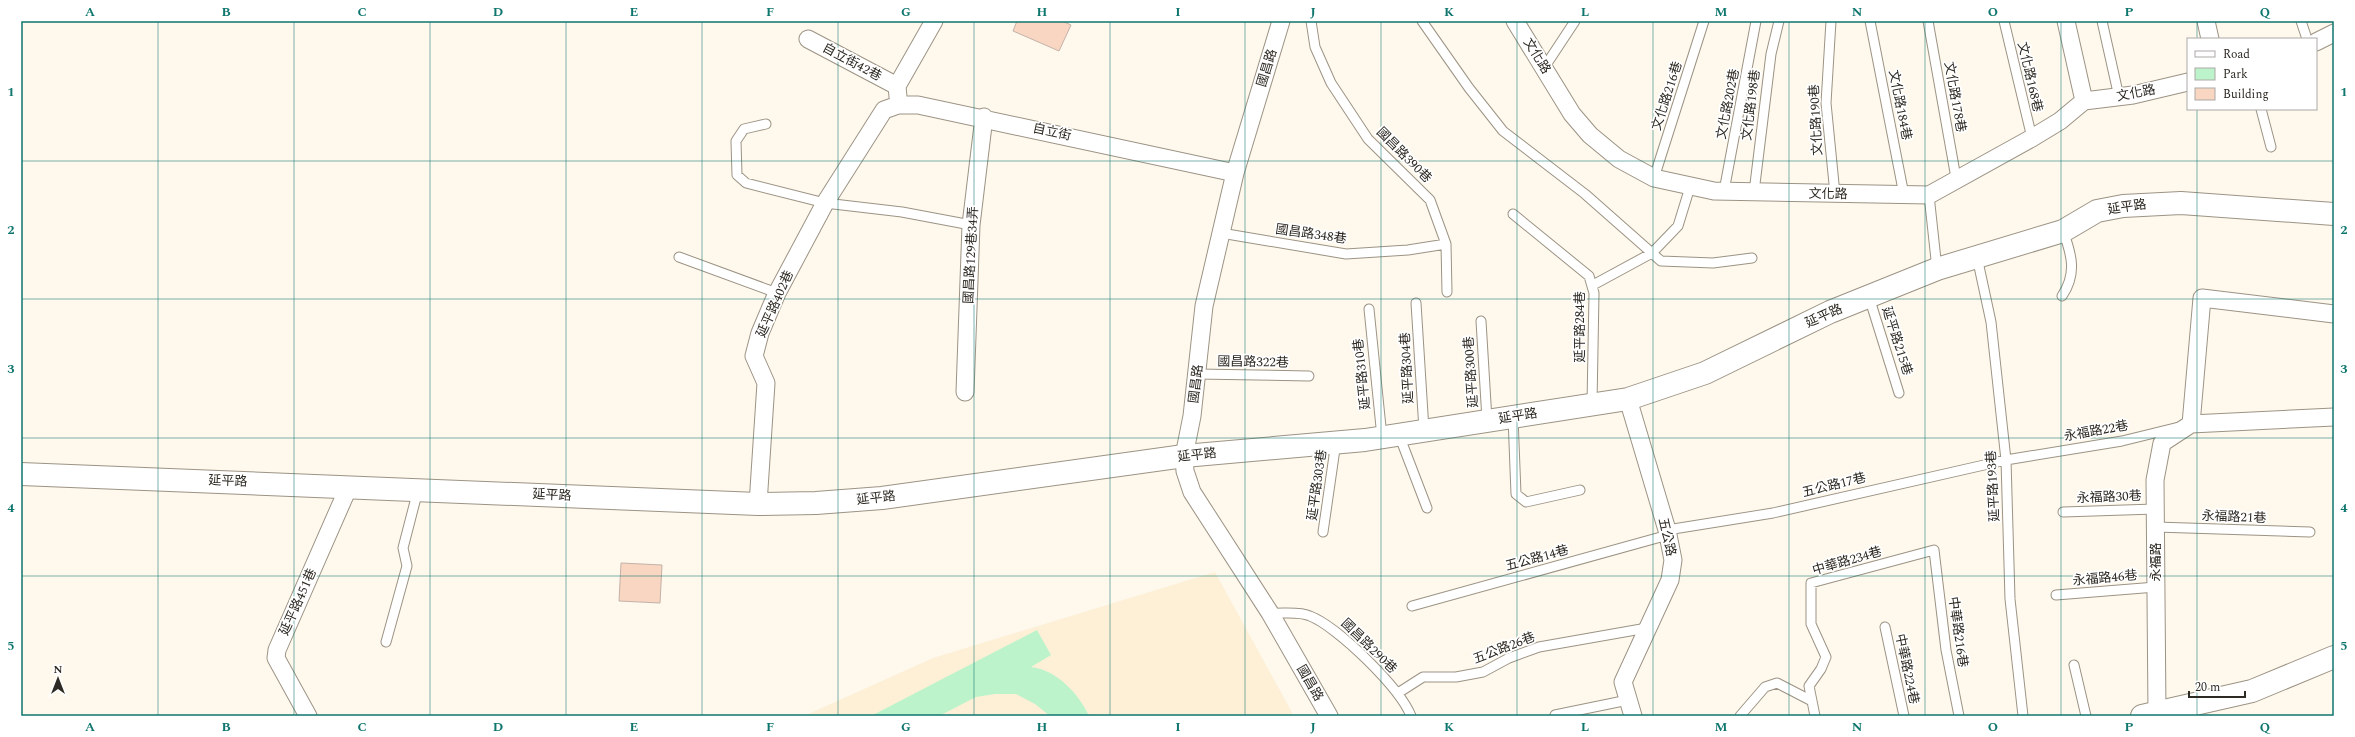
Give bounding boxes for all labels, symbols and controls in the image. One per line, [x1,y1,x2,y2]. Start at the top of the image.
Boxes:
text: A [85,2,95,22]
text: B [221,2,231,22]
text: C [357,2,367,22]
text: D [493,2,503,22]
text: E [630,2,639,22]
text: F [766,2,774,22]
text: G [901,2,911,22]
text: H [1037,2,1048,22]
text: I [1175,2,1181,22]
text: J [1310,2,1316,22]
text: K [1444,2,1454,22]
text: L [1581,2,1589,22]
text: M [1715,2,1728,22]
text: N [1852,2,1863,22]
text: O [1988,2,1998,22]
text: P [2125,2,2134,22]
text: Q [2260,2,2271,22]
street label: 文化路 [1518,34,1556,78]
street label: 自立街42巷 [819,38,885,86]
legend [2187,38,2317,110]
street label: 文化路168巷 [2012,40,2048,114]
text: Road [2223,45,2250,64]
street label: 國昌路 [1252,46,1282,90]
street label: 文化路216巷 [1646,59,1688,133]
street label: 文化路178巷 [1939,60,1971,134]
text: Park [2223,65,2248,84]
street label: 文化路202巷 [1711,67,1745,141]
street label: 文化路198巷 [1737,68,1765,142]
street label: 文化路184巷 [1883,68,1917,142]
street label: 文化路 [2115,79,2157,107]
text: 1 [7,82,15,102]
text: 1 [2340,82,2348,102]
street label: 文化路190巷 [1804,84,1828,156]
text: Building [2223,85,2269,104]
street label: 自立街 [1031,118,1073,146]
street label: 國昌路390巷 [1372,123,1436,187]
street label: 文化路 [1808,184,1848,204]
street label: 延平路 [2106,194,2148,220]
street label: 國昌路129巷34弄 [958,206,984,304]
street label: 國昌路348巷 [1274,219,1348,249]
text: 2 [7,220,15,240]
text: 2 [2340,220,2348,240]
street label: 延平路402巷 [751,267,799,341]
street label: 延平路284巷 [1570,291,1590,363]
street label: 延平路 [1802,299,1846,333]
street label: 延平路215巷 [1876,304,1918,378]
street label: 延平路304巷 [1395,332,1419,404]
street label: 延平路300巷 [1459,336,1483,408]
street label: 延平路310巷 [1348,337,1376,411]
street label: 國昌路322巷 [1217,351,1289,373]
text: 3 [7,359,15,379]
text: 3 [2340,359,2348,379]
street label: 國昌路 [1184,363,1208,405]
street label: 延平路 [1497,403,1539,429]
street label: 永福路22巷 [2062,416,2130,446]
street label: 延平路 [1177,443,1217,467]
street label: 延平路303巷 [1302,448,1332,522]
street label: 延平路193巷 [1981,450,2005,522]
street label: 五公路17巷 [1800,467,1868,503]
street label: 延平路 [208,470,248,492]
street label: 延平路 [532,484,572,506]
street label: 延平路 [856,486,896,510]
street label: 永福路30巷 [2076,486,2142,508]
text: 4 [7,498,15,518]
text: 4 [2340,498,2348,518]
street label: 永福路21巷 [2201,506,2267,528]
street label: 五公路 [1653,516,1681,558]
street label: 五公路14巷 [1503,540,1571,576]
street label: 中華路234巷 [1810,542,1884,580]
street label: 永福路 [2146,542,2166,582]
street label: 延平路451巷 [274,565,322,639]
street label: 永福路46巷 [2072,565,2138,591]
street label: 中華路216巷 [1943,595,1973,669]
street label: 國昌路290巷 [1336,614,1402,678]
street label: 五公路26巷 [1470,627,1538,669]
street label: 中華路224巷 [1890,632,1924,706]
text: 5 [7,636,15,656]
text: 5 [2340,636,2348,656]
north arrow [38,659,78,699]
text: N [54,661,63,678]
street label: 國昌路 [1292,661,1328,705]
scale bar [2189,673,2245,699]
text: 20 m [2195,678,2220,697]
text: A [85,717,95,737]
text: B [221,717,231,737]
text: C [357,717,367,737]
text: D [493,717,503,737]
text: E [630,717,639,737]
text: F [766,717,774,737]
text: G [901,717,911,737]
text: H [1037,717,1048,737]
text: I [1175,717,1181,737]
text: J [1310,717,1316,737]
text: K [1444,717,1454,737]
text: L [1581,717,1589,737]
text: M [1715,717,1728,737]
text: N [1852,717,1863,737]
text: O [1988,717,1998,737]
text: P [2125,717,2134,737]
text: Q [2260,717,2271,737]

